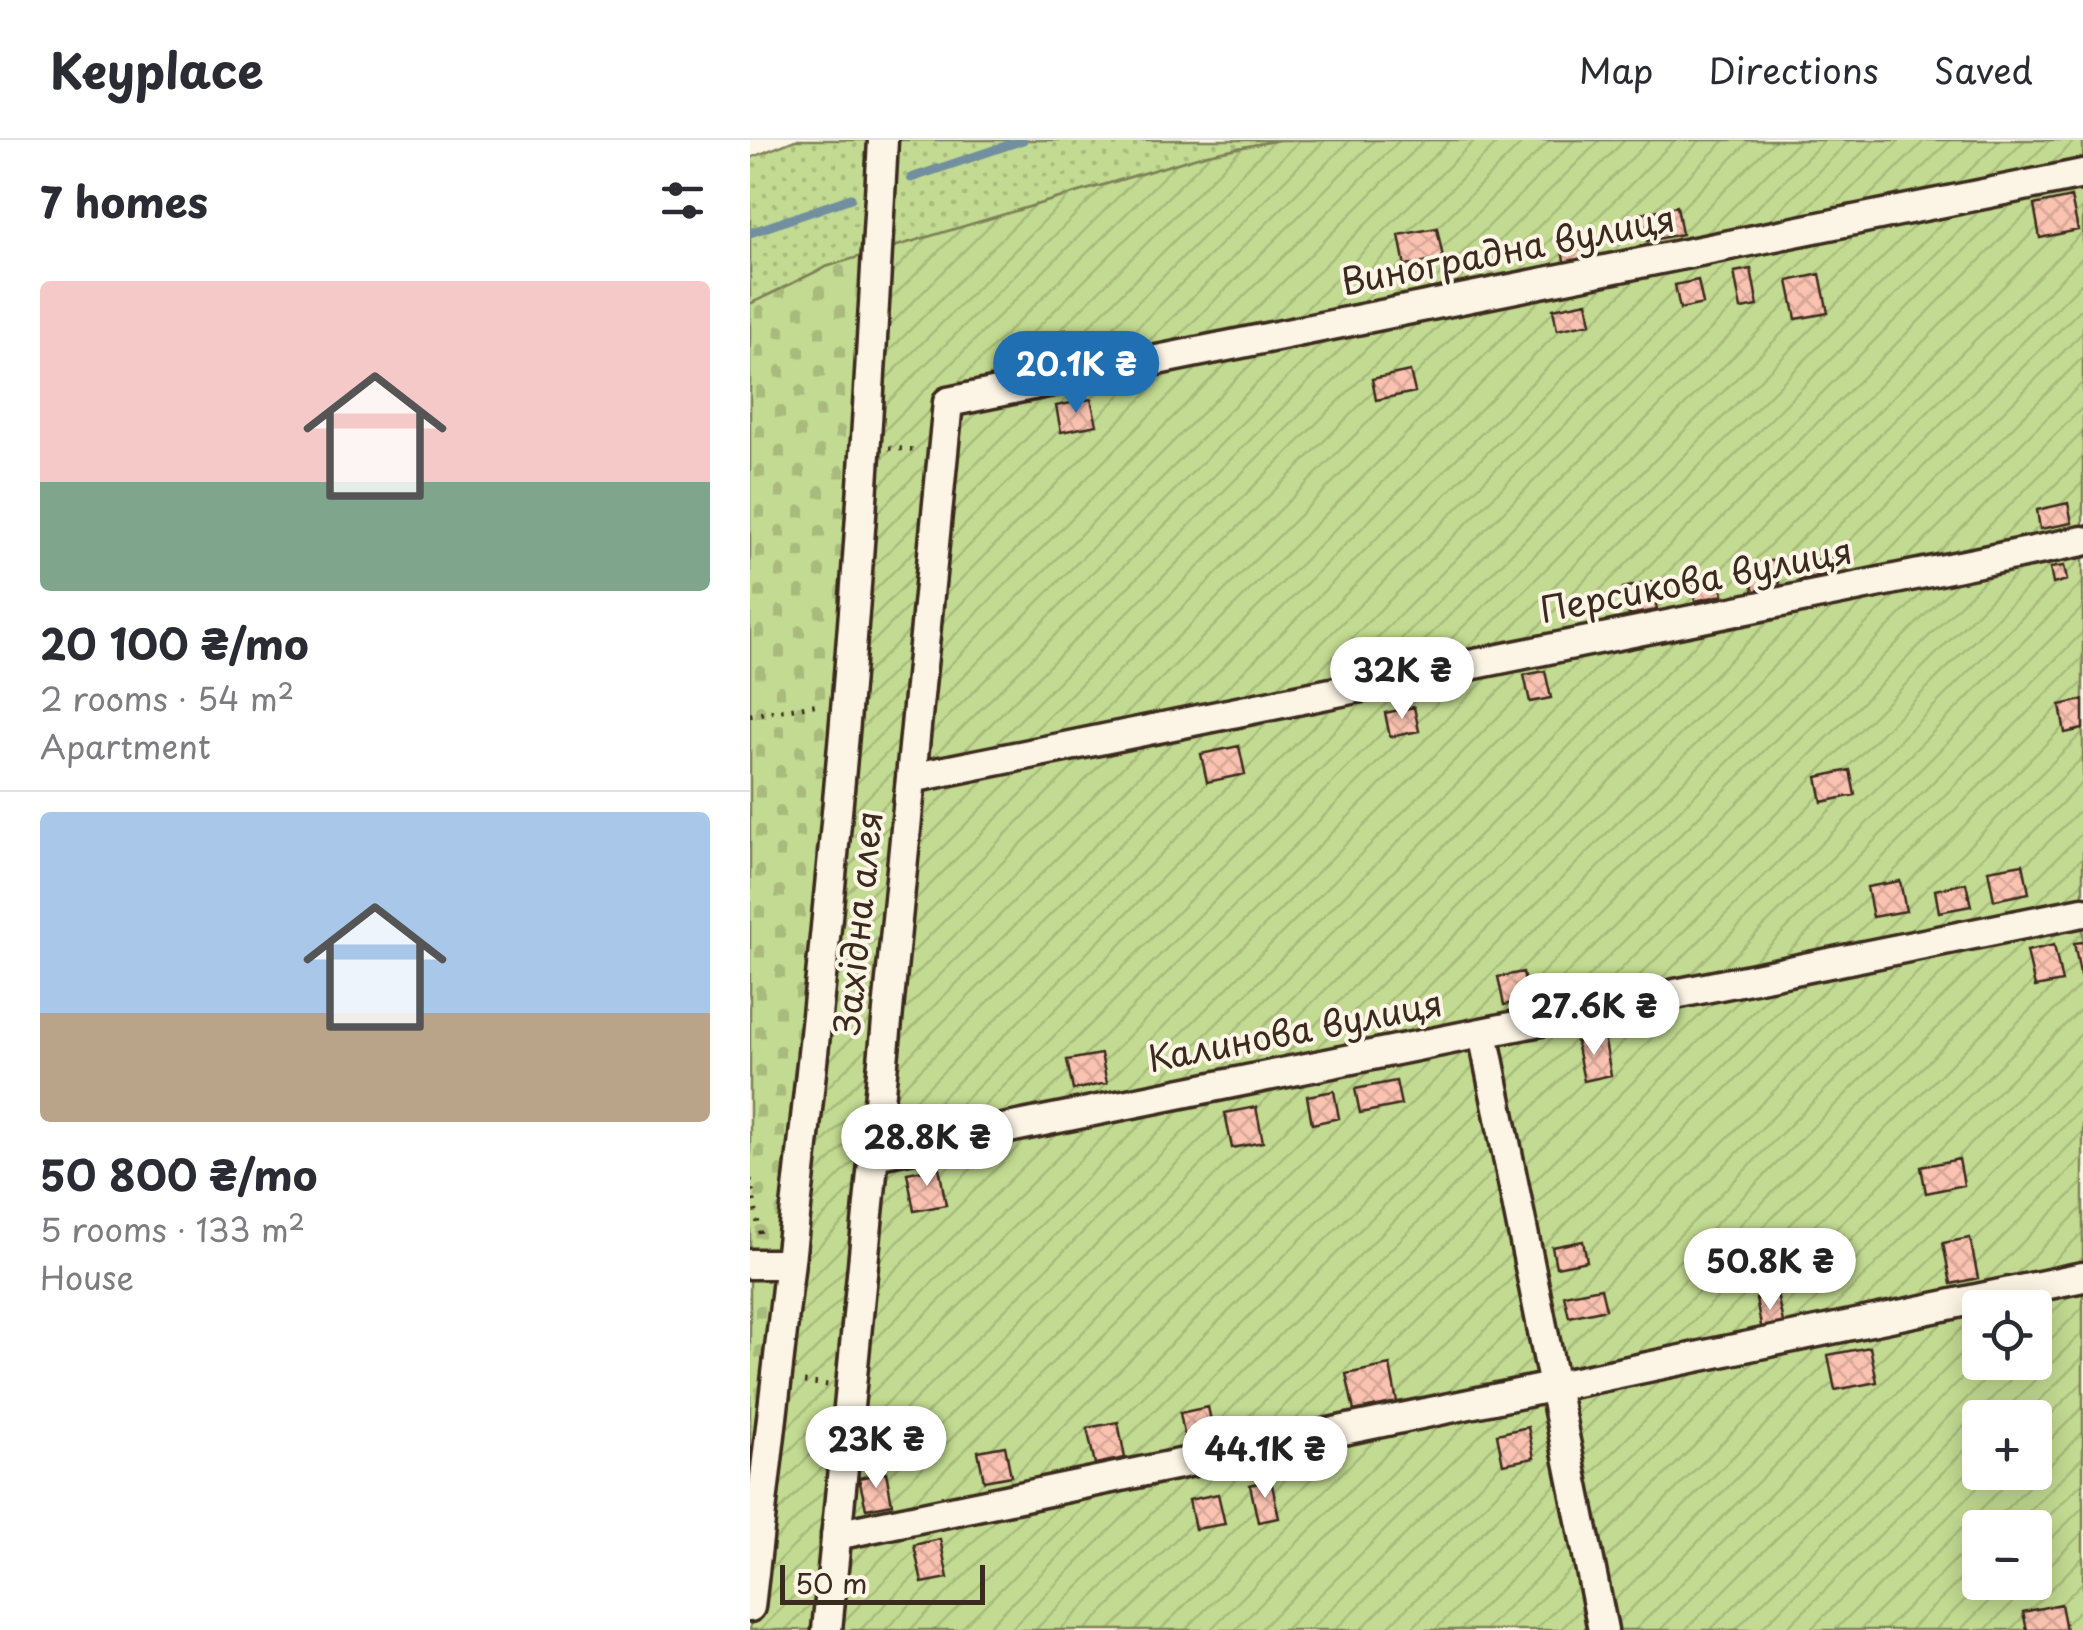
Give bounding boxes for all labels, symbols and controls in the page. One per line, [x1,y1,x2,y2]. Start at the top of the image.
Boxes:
text: Keyplace [50,33,264,105]
text: Map [1579,43,1653,96]
text: Directions [1708,43,1879,96]
text: Saved [1934,43,2033,96]
text: 7 homes [40,169,208,232]
icon: filters [655,173,710,228]
street label: Виноградна вулиця [1336,190,1679,307]
pin: 20.1K ₴ [984,331,1168,416]
text: 20.1K ₴ [1015,339,1137,387]
icon: home [285,346,465,526]
street label: Персикова вулиця [1535,522,1856,635]
text: 20 100 ₴/mo [40,611,309,674]
pin: 32K ₴ [1332,637,1472,722]
text: 32K ₴ [1352,645,1452,693]
text: 2 rooms · 54 m² [40,674,294,722]
text: Apartment [40,722,211,770]
street label: Західна алея [818,808,895,1037]
icon: home [285,877,465,1057]
pin: 27.6K ₴ [1502,973,1686,1058]
street label: Калинова вулиця [1142,975,1447,1084]
text: 27.6K ₴ [1531,981,1657,1029]
pin: 28.8K ₴ [835,1104,1019,1189]
text: 28.8K ₴ [863,1112,991,1160]
text: 50 800 ₴/mo [40,1142,317,1205]
text: 5 rooms · 133 m² [40,1205,305,1253]
pin: 50.8K ₴ [1678,1228,1862,1313]
text: 50.8K ₴ [1706,1236,1834,1284]
text: House [40,1253,134,1301]
map controls [1962,1290,2052,1600]
button: locate [1962,1290,2052,1380]
button: + [1962,1400,2052,1490]
pin: 23K ₴ [806,1406,946,1491]
text: 23K ₴ [827,1414,925,1462]
pin: 44.1K ₴ [1173,1416,1357,1501]
text: 44.1K ₴ [1204,1424,1326,1472]
button: − [1962,1510,2052,1600]
scale bar [780,1560,985,1604]
text: 50 m [795,1561,868,1604]

